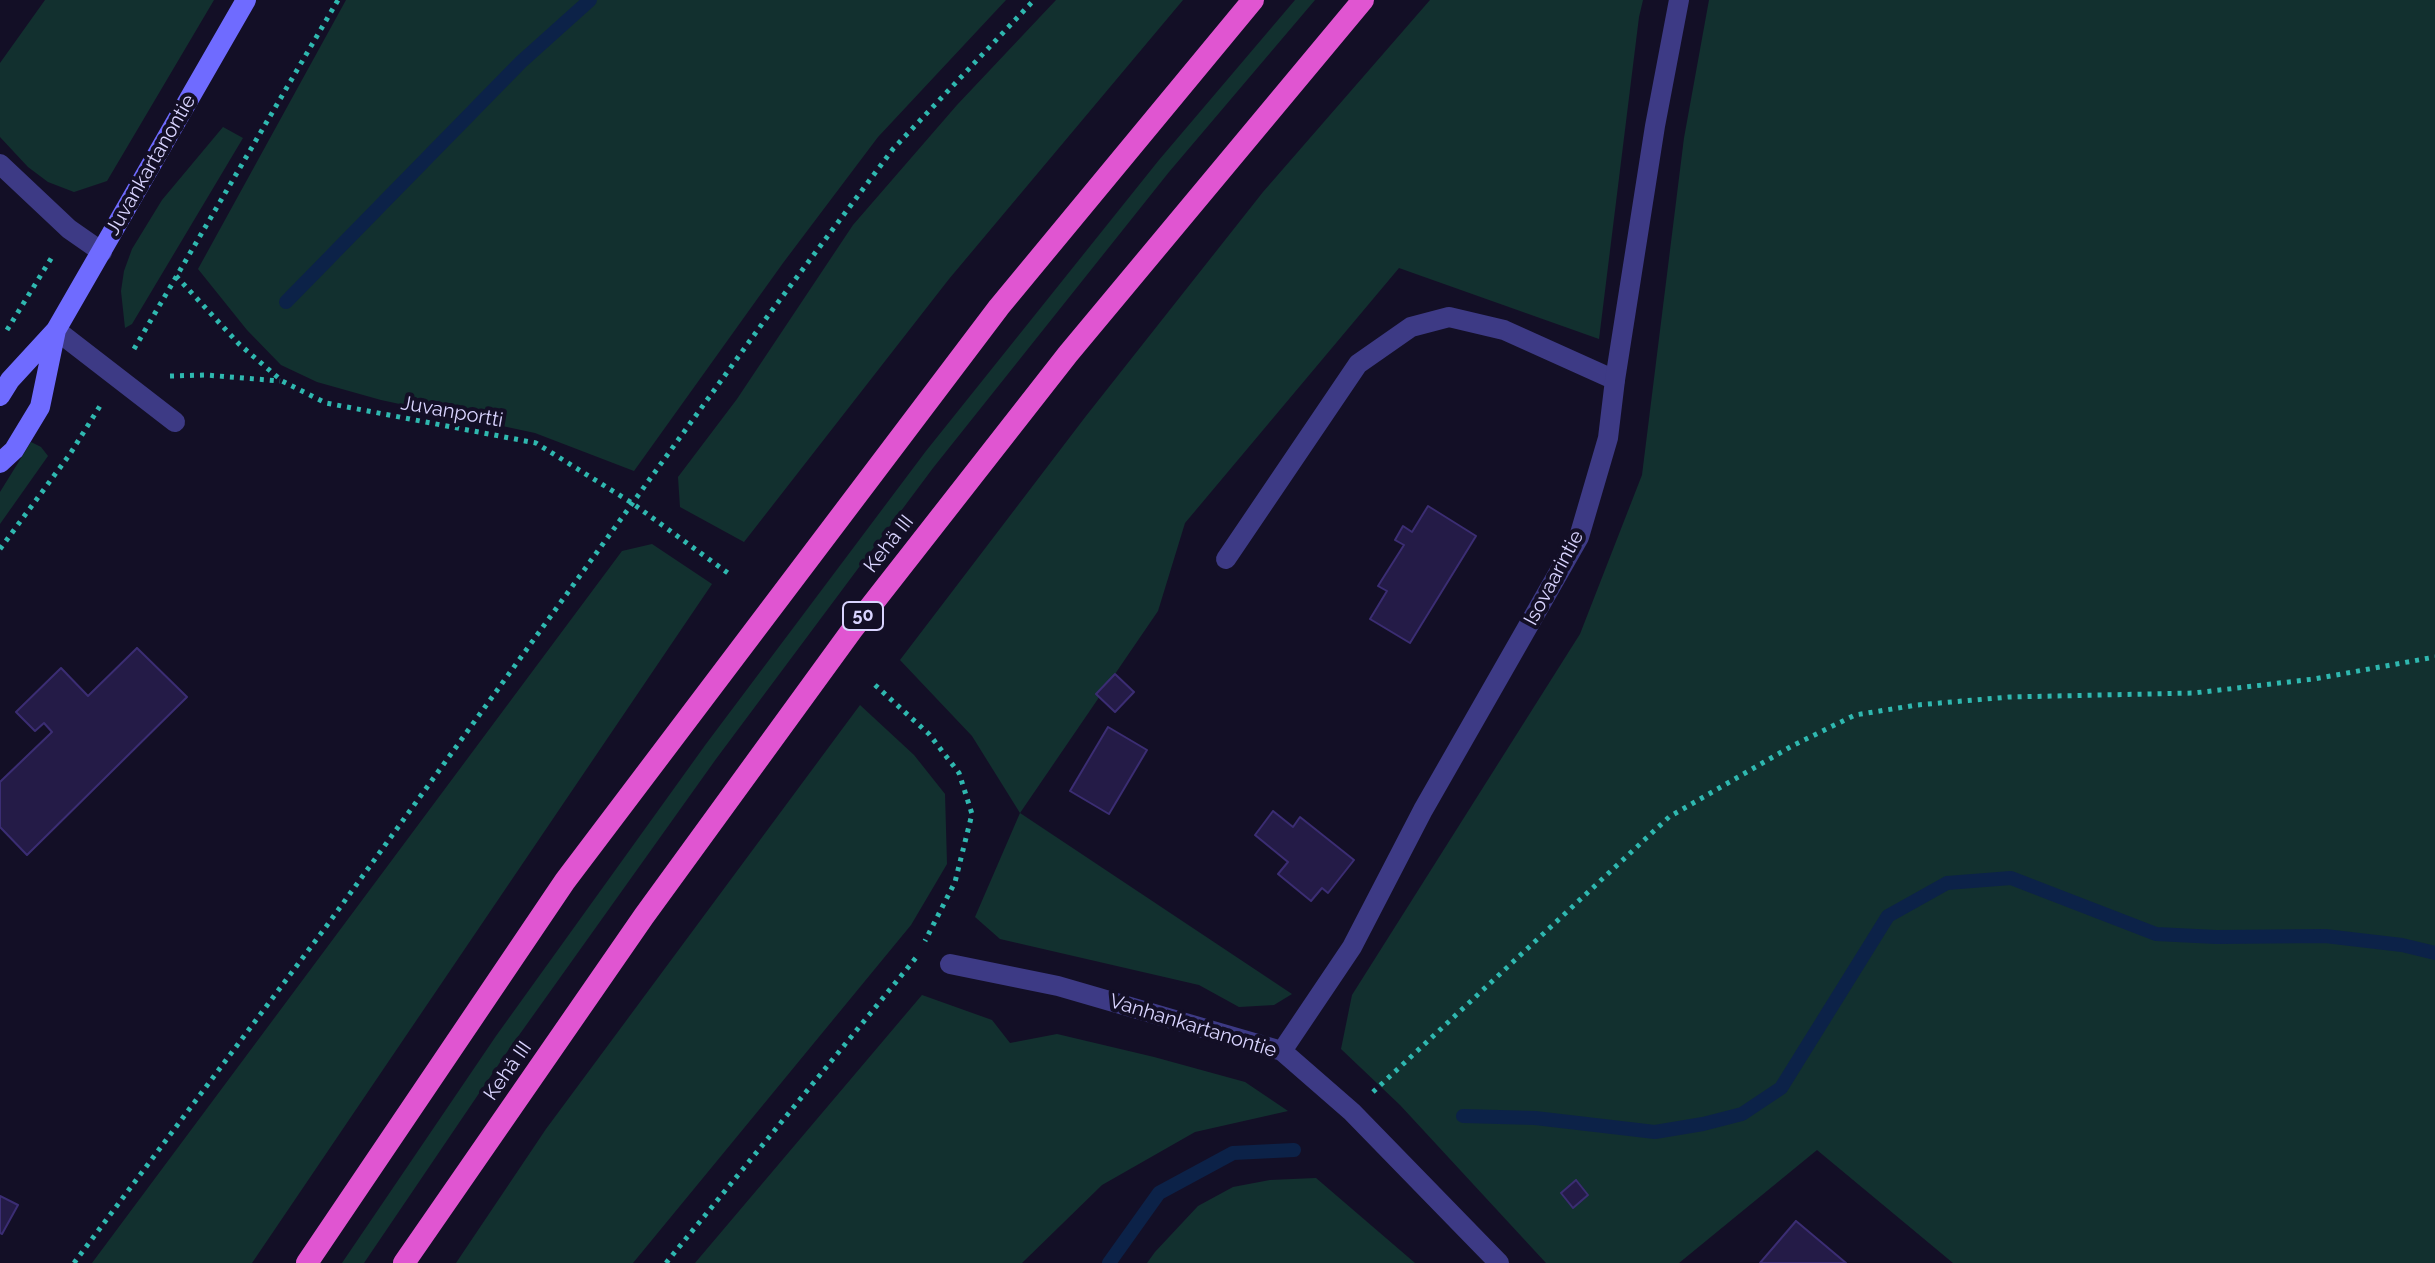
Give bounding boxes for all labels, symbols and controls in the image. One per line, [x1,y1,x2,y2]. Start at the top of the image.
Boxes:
street label: Juvankartanontie [101,90,201,240]
street label: Juvanportti [399,391,505,433]
street label: Kehä III [859,510,919,578]
street label: Isovaarintie [1519,526,1589,630]
road number: 50 [843,602,883,630]
street label: Vanhankartanontie [1107,989,1279,1063]
street label: Kehä III [479,1037,537,1105]

